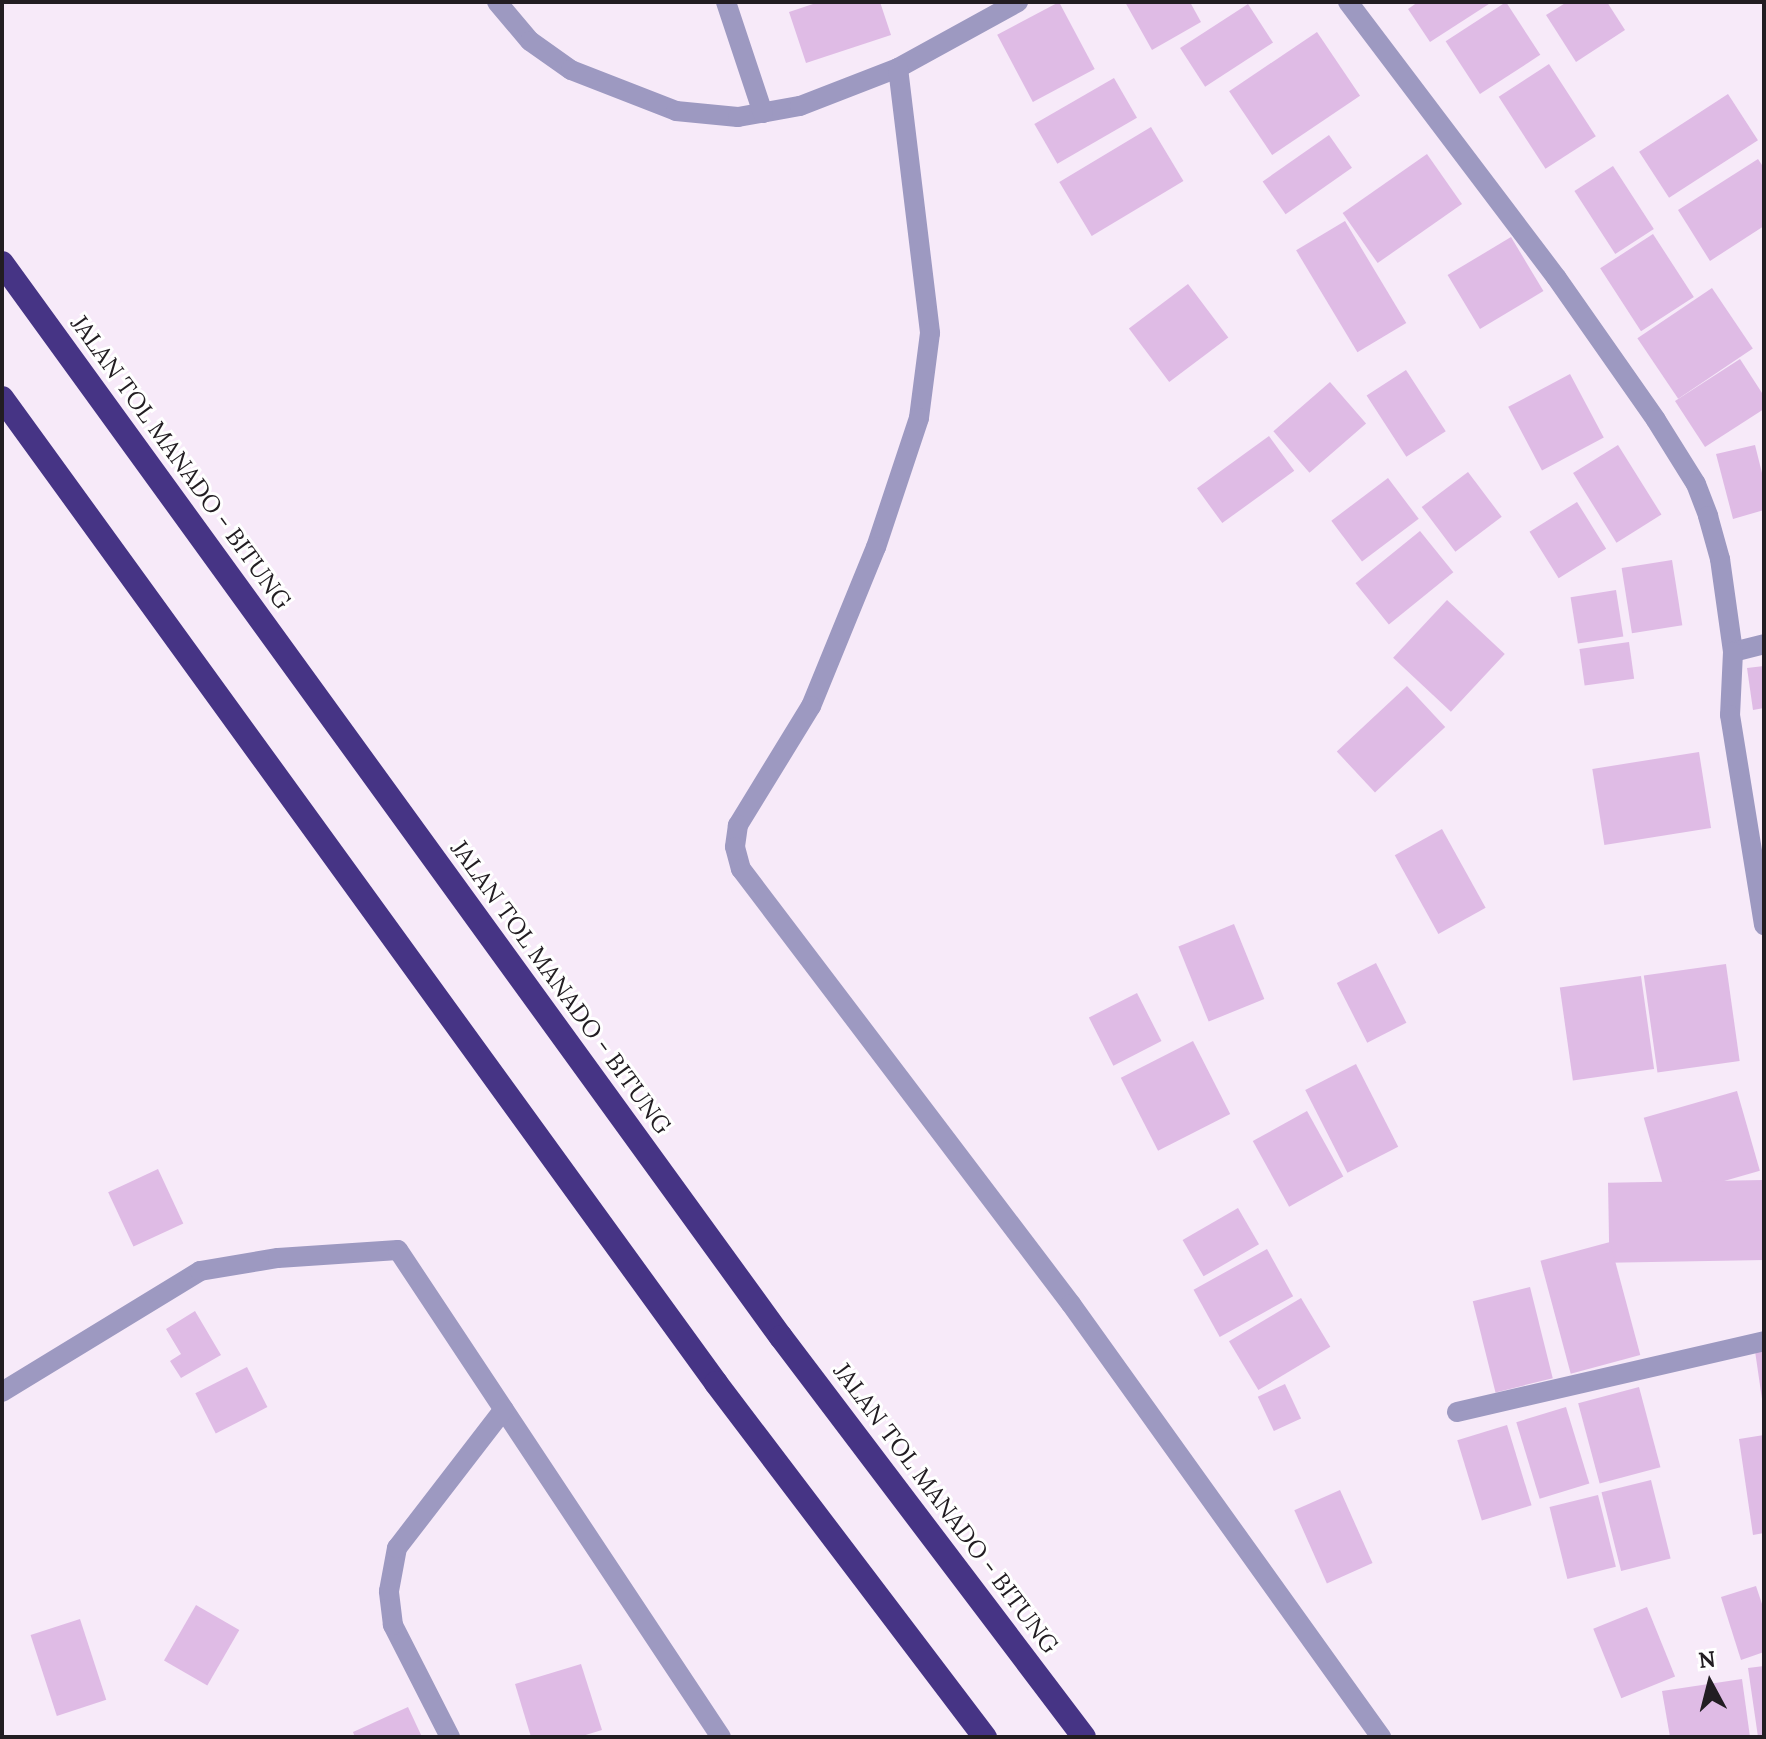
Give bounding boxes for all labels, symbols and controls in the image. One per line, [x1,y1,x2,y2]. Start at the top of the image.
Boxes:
street label: JALAN TOL MANADO - BITUNG [65,310,297,614]
street label: JALAN TOL MANADO - BITUNG [445,835,677,1139]
street label: JALAN TOL MANADO - BITUNG [827,1357,1065,1659]
north arrow [1670,1643,1750,1723]
text: N [1697,1644,1717,1674]

